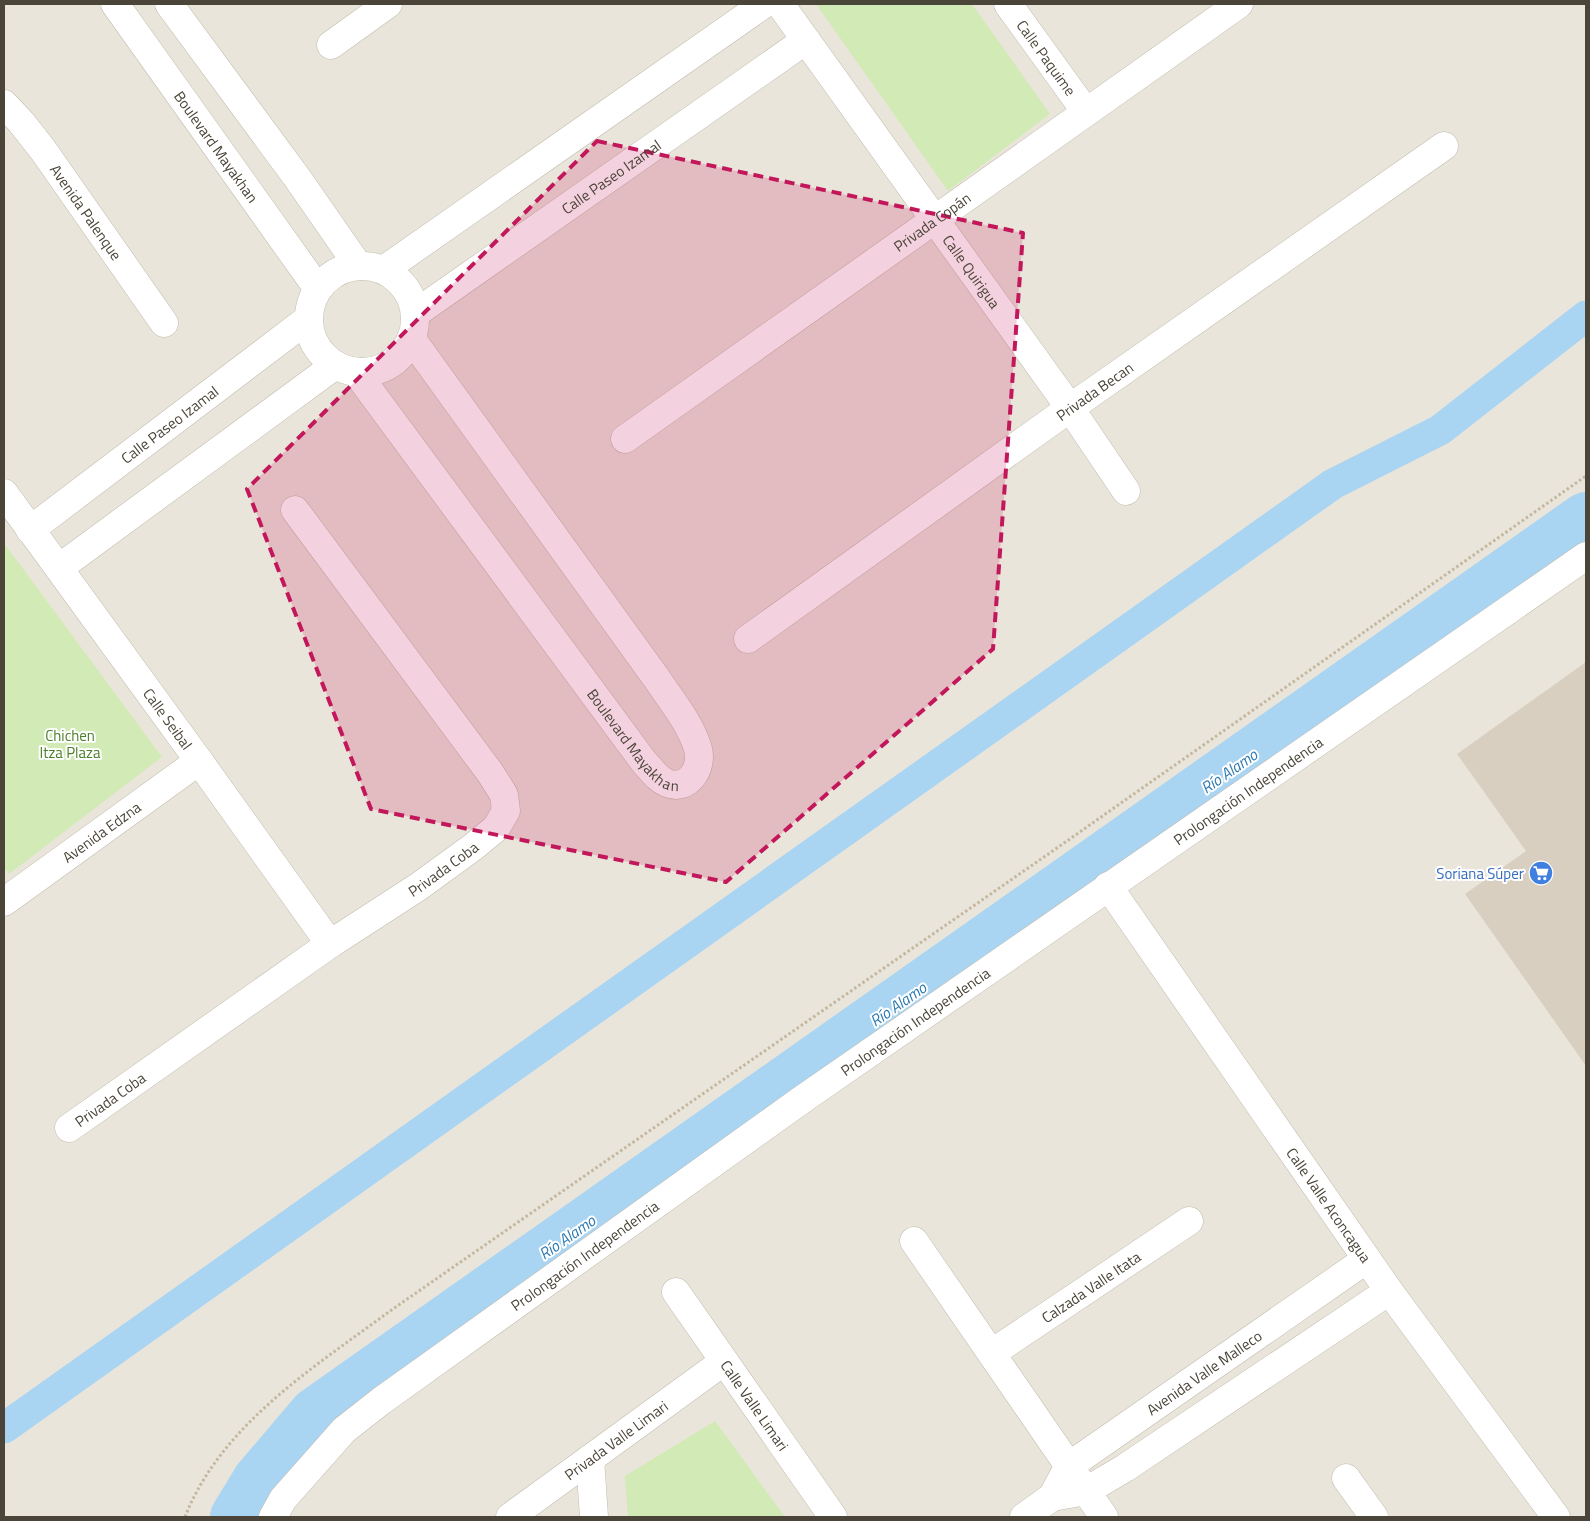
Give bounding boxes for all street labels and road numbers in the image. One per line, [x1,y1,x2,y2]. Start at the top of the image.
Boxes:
street label: Calle Paquime [1011,15,1082,100]
street label: Boulevard Mayakhan [169,86,264,207]
street label: Calle Paseo Izamal [556,133,666,220]
street label: Avenida Palenque [45,159,128,265]
street label: Privada Copán [888,186,975,257]
street label: Calle Quirigua [937,229,1007,313]
street label: Privada Becan [1051,356,1138,426]
street label: Calle Paseo Izamal [116,380,223,469]
street label: Calle Seibal [138,683,198,754]
street label: Boulevard Mayakhan [582,684,679,797]
street label: Prolongación Independencia [1168,730,1328,850]
street label: Avenida Edzna [57,795,146,868]
street label: Privada Coba [403,835,484,902]
street label: Prolongación Independencia [836,961,995,1081]
street label: Privada Coba [70,1066,150,1132]
street label: Calle Valle Aconcagua [1281,1142,1378,1268]
street label: Prolongación Independencia [506,1194,664,1316]
street label: Calzada Valle Itata [1037,1245,1146,1328]
street label: Avenida Valle Malleco [1141,1324,1266,1421]
street label: Calle Valle Limari [715,1355,795,1455]
street label: Privada Valle Limari [559,1394,673,1486]

